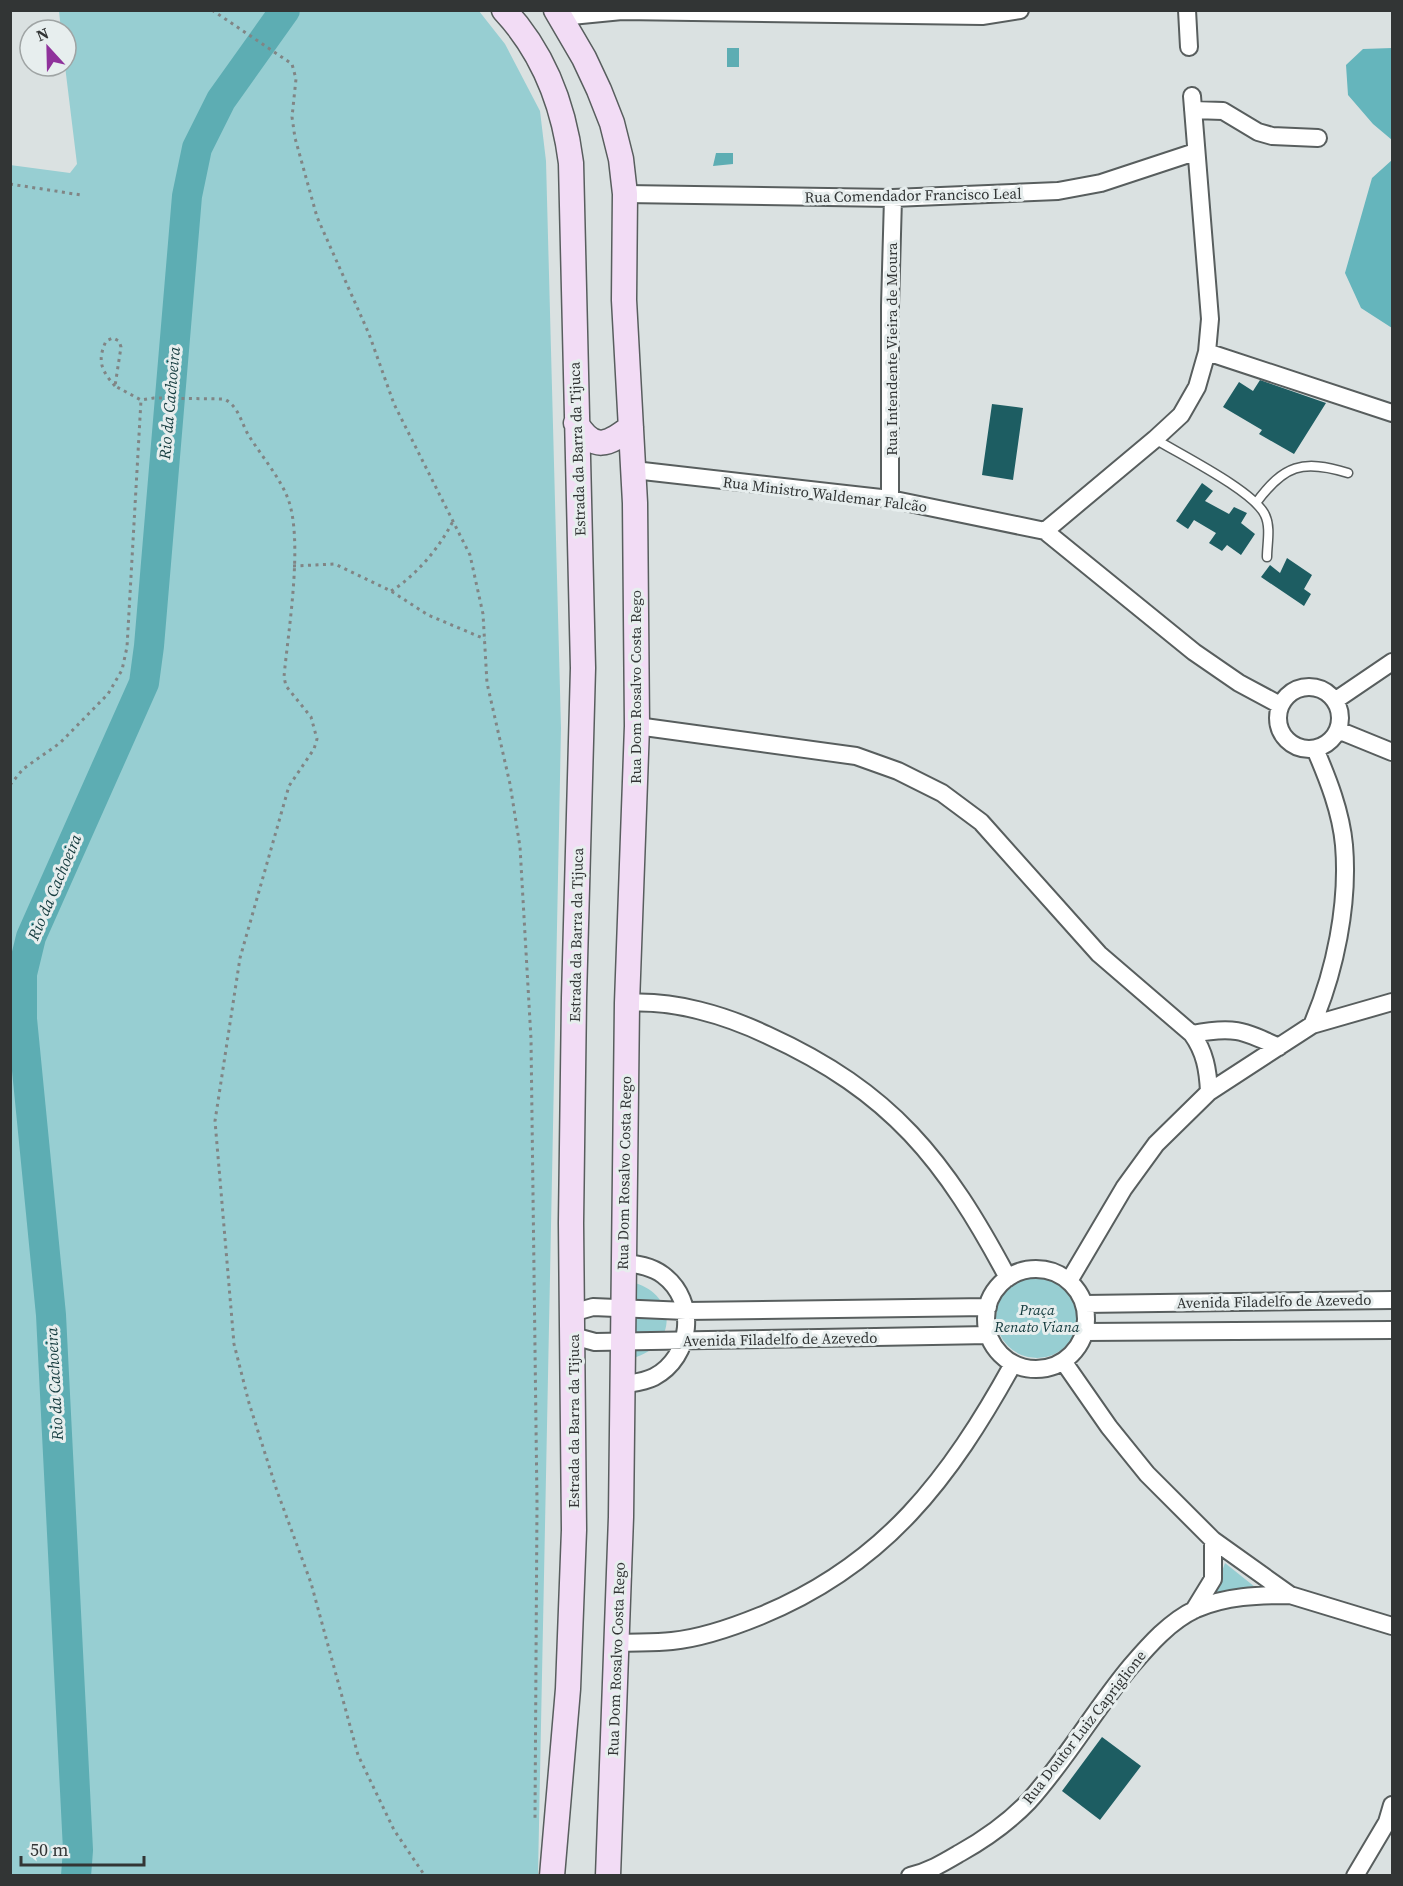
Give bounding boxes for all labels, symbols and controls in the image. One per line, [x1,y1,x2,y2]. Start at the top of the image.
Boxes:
north arrow [18,18,78,78]
text: N [33,22,52,46]
street label: Rua Comendador Francisco Leal [804,183,1022,207]
street label: Rua Intendente Vieira de Moura [881,242,902,456]
water label: Rio da Cachoeira [153,345,185,461]
street label: Estrada da Barra da Tijuca [563,361,591,536]
street label: Rua Ministro Waldemar Falcão [722,471,928,517]
street label: Rua Dom Rosalvo Costa Rego [625,590,646,784]
water label: Rio da Cachoeira [21,830,86,944]
street label: Estrada da Barra da Tijuca [564,847,588,1022]
street label: Rua Dom Rosalvo Costa Rego [612,1076,636,1270]
street label: Avenida Filadelfo de Azevedo [1176,1289,1372,1313]
park label: Praça Renato Viana [993,1299,1080,1337]
water label: Rio da Cachoeira [40,1326,68,1442]
street label: Avenida Filadelfo de Azevedo [682,1327,878,1351]
street label: Estrada da Barra da Tijuca [563,1333,584,1508]
street label: Rua Dom Rosalvo Costa Rego [602,1562,630,1756]
street label: Rua Doutor Luiz Capriglione [1017,1645,1151,1808]
scale bar [21,1829,144,1867]
text: 50 m [30,1837,68,1862]

